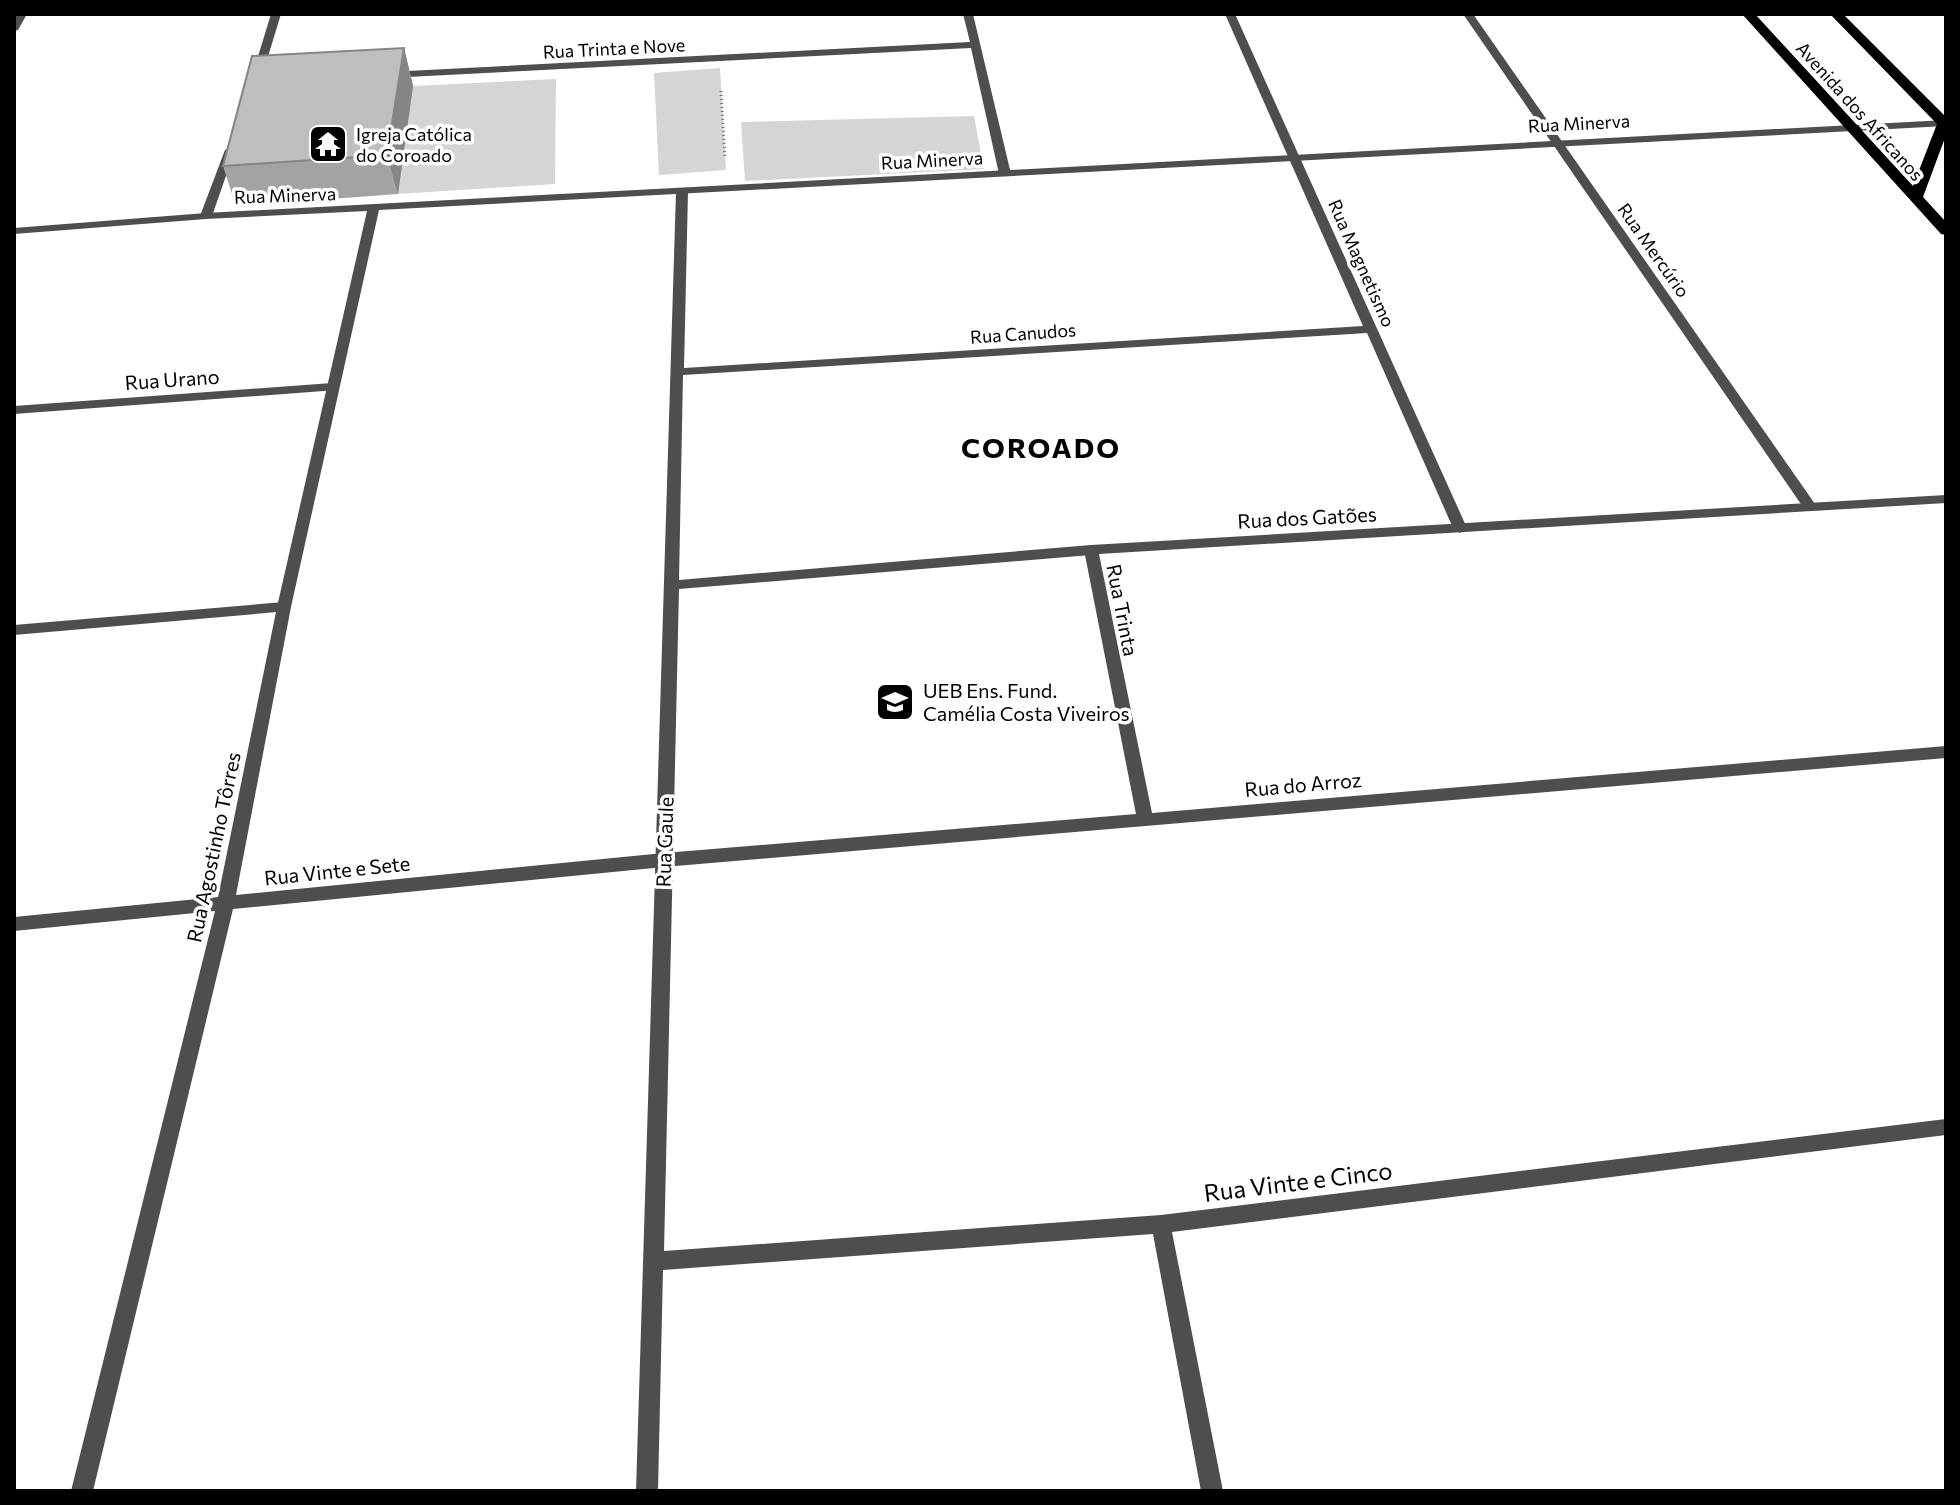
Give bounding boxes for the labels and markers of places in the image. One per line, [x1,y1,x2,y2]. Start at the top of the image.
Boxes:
temple icon: Igreja Católica do Coroado [307,123,349,165]
place label: Igreja Católica do Coroado [356,123,472,166]
place label: UEB Ens. Fund. Camélia Costa Viveiros [923,678,1130,725]
school or university icon: UEB Ens. Fund. Camélia Costa Viveiros [874,681,916,723]

